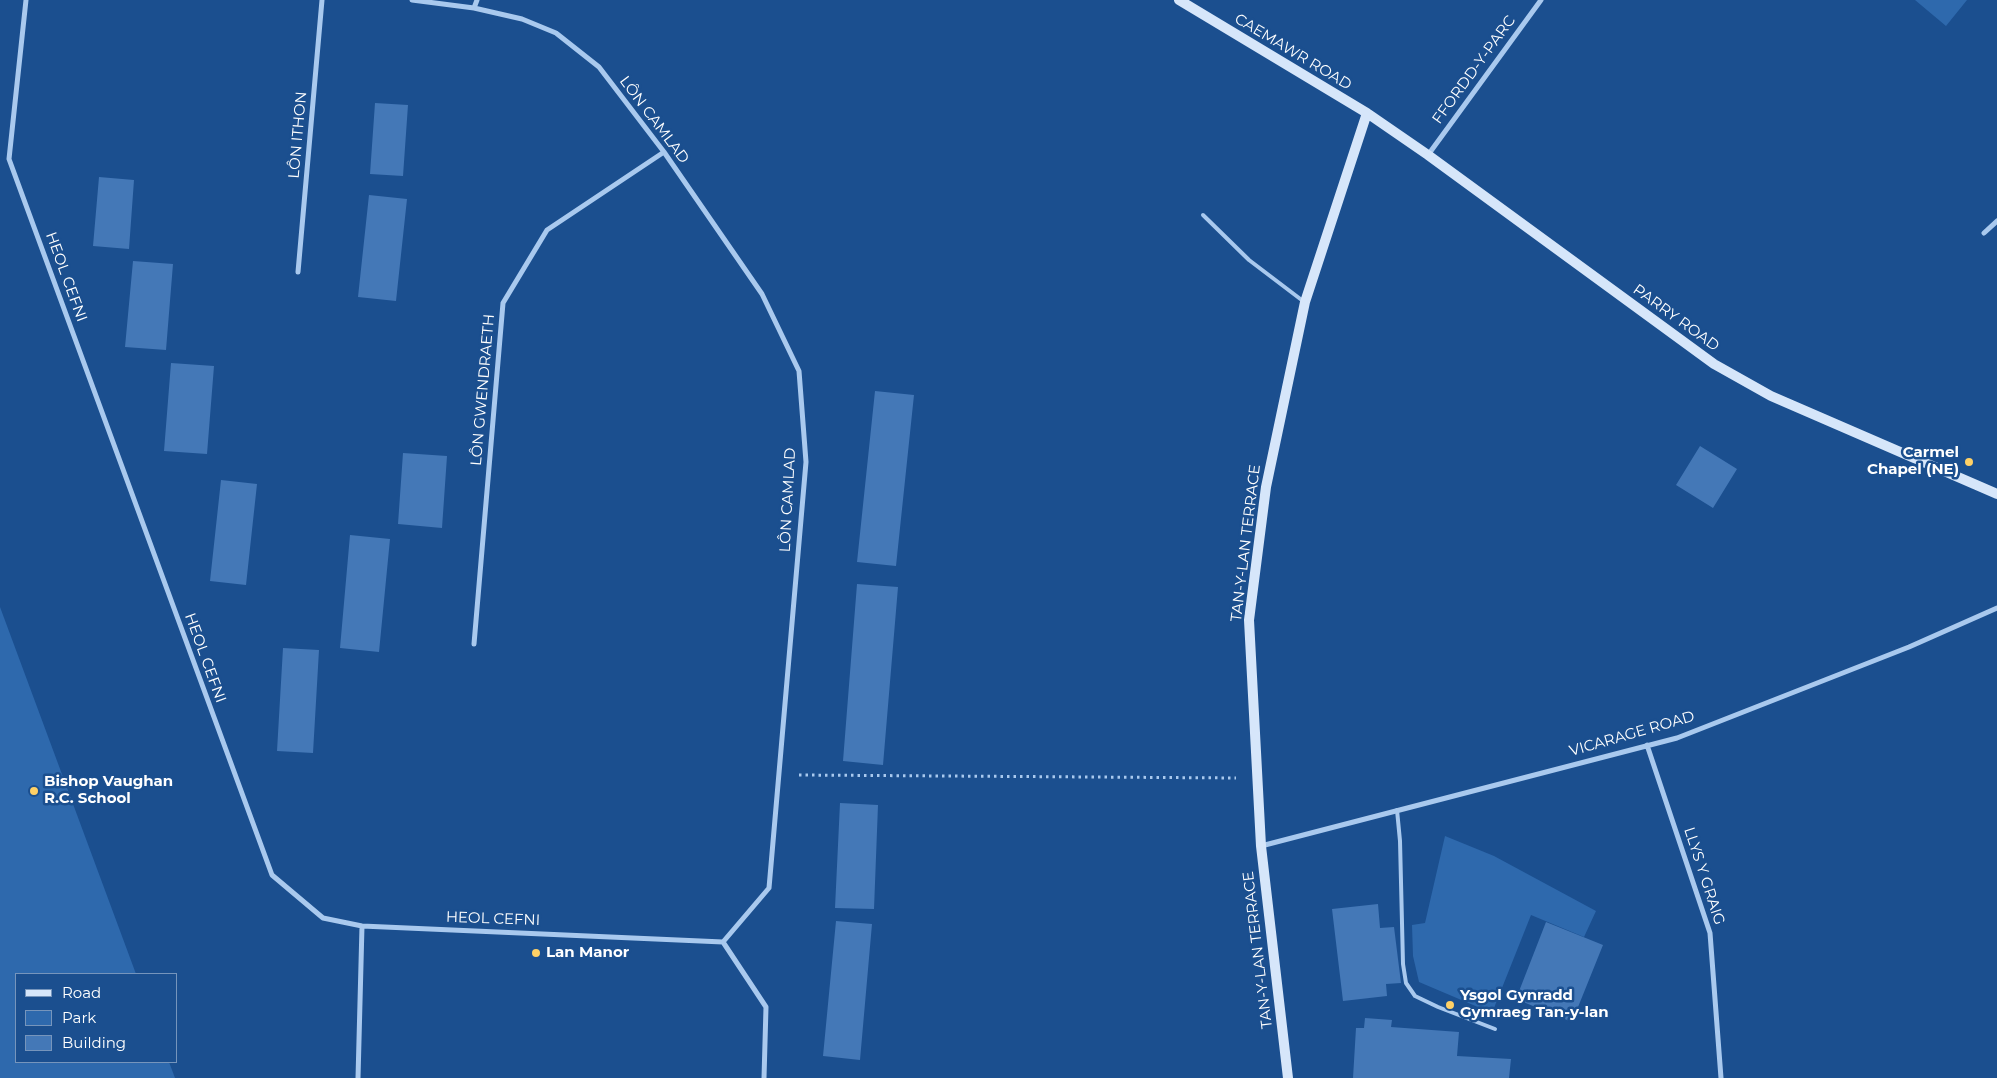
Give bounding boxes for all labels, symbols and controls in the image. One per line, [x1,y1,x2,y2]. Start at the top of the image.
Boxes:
street label: CAEMAWR ROAD [1231,10,1355,94]
street label: FFORDD-Y-PARC [1429,12,1519,128]
street label: LÔN CAMLAD [615,73,693,167]
street label: LÔN ITHON [285,91,311,179]
street label: HEOL CEFNI [41,230,91,324]
street label: PARRY ROAD [1629,281,1723,355]
street label: LÔN GWENDRAETH [467,313,499,467]
place label: Carmel Chapel (NE) [1867,444,1959,479]
street label: LÔN CAMLAD [776,447,800,553]
marker: Carmel Chapel (NE) [1963,456,1975,468]
street label: TAN-Y-LAN TERRACE [1227,463,1265,623]
street label: HEOL CEFNI [180,611,230,705]
street label: VICARAGE ROAD [1567,708,1697,760]
place label: Bishop Vaughan R.C. School [44,773,173,808]
marker: Bishop Vaughan R.C. School [28,785,40,797]
street label: LLYS Y GRAIG [1680,825,1728,927]
street label: TAN-Y-LAN TERRACE [1239,870,1277,1030]
street label: HEOL CEFNI [445,908,541,930]
place label: Lan Manor [546,944,629,962]
marker: Lan Manor [530,947,542,959]
legend [15,973,178,1063]
text: Road [62,983,101,1002]
place label: Ysgol Gynradd Gymraeg Tan-y-lan [1460,987,1609,1022]
marker: Ysgol Gynradd Gymraeg Tan-y-lan [1444,999,1456,1011]
text: Park [62,1008,96,1027]
text: Building [62,1033,126,1052]

